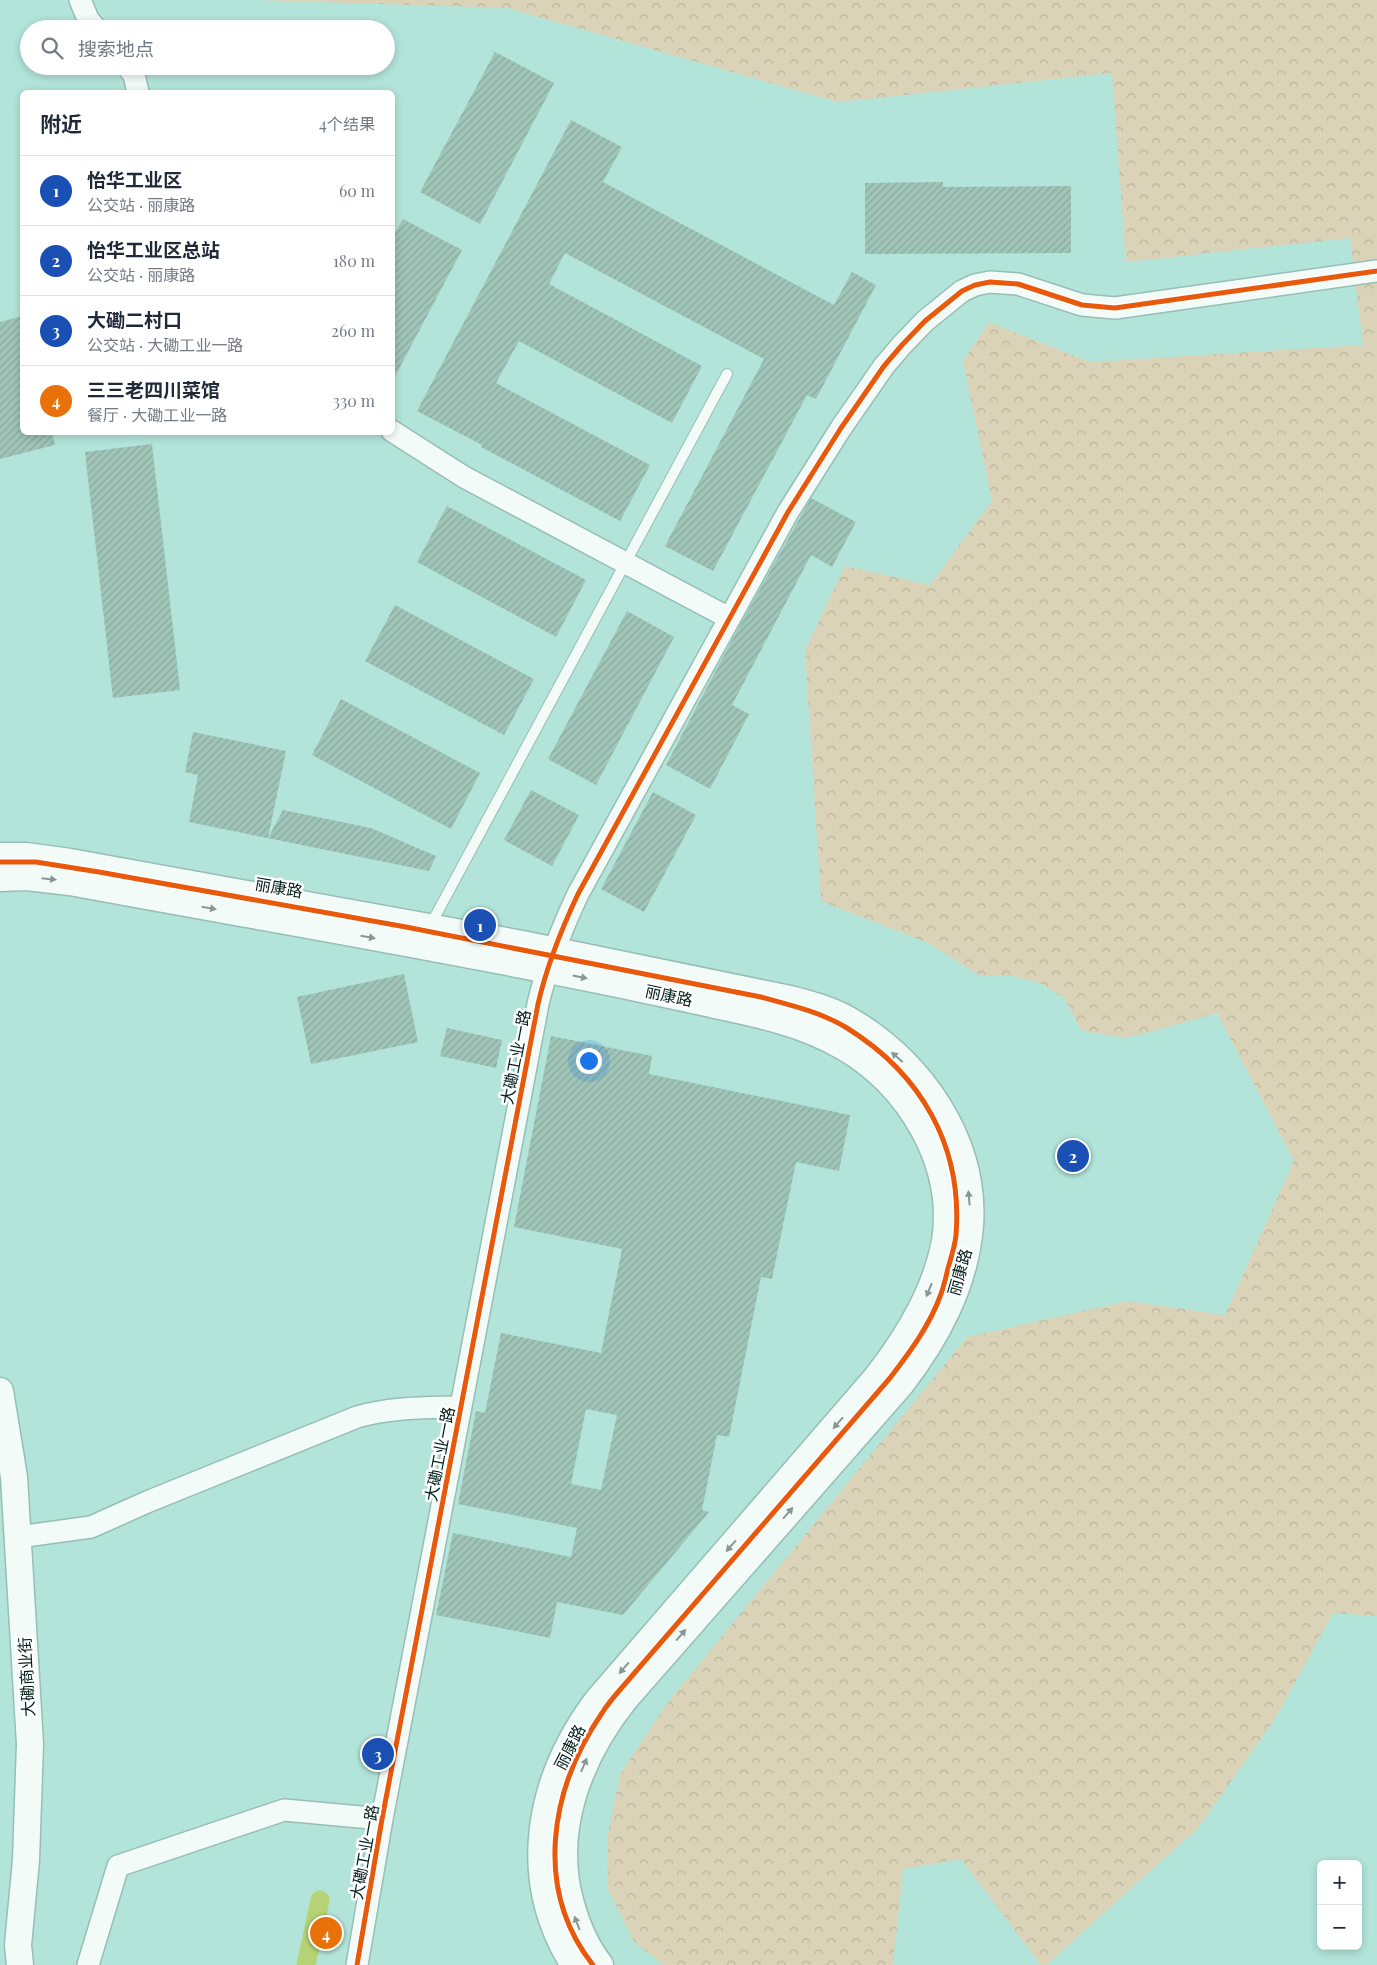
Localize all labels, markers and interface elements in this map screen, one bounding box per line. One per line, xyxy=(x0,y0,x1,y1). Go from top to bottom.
search box xyxy=(20,20,395,75)
icon: search xyxy=(38,34,66,62)
text: 搜索地点 xyxy=(78,35,154,61)
text: 附近 xyxy=(40,109,82,137)
text: 4个结果 xyxy=(319,113,375,134)
text: 怡华工业区 xyxy=(87,166,182,192)
text: 1 xyxy=(53,180,59,201)
text: 60 m xyxy=(339,180,375,201)
text: 公交站 · 丽康路 xyxy=(87,194,195,215)
text: 怡华工业区总站 xyxy=(87,236,220,262)
text: 2 xyxy=(52,250,60,271)
text: 180 m xyxy=(333,250,375,271)
text: 公交站 · 丽康路 xyxy=(87,264,195,285)
text: 大磡二村口 xyxy=(87,306,182,332)
text: 3 xyxy=(52,320,60,341)
text: 260 m xyxy=(331,320,375,341)
text: 公交站 · 大磡工业一路 xyxy=(87,334,243,355)
text: 三三老四川菜馆 xyxy=(87,376,220,402)
text: 4 xyxy=(52,390,60,411)
text: 330 m xyxy=(333,390,375,411)
text: 餐厅 · 大磡工业一路 xyxy=(87,404,227,425)
street label: 丽康路 xyxy=(254,872,304,902)
one-way arrow xyxy=(41,876,57,884)
one-way arrow xyxy=(201,904,217,912)
pin: 1 xyxy=(464,906,496,944)
one-way arrow xyxy=(361,934,377,942)
one-way arrow xyxy=(572,973,588,981)
street label: 丽康路 xyxy=(643,980,695,1010)
street label: 大磡工业一路 xyxy=(496,1008,534,1106)
your location xyxy=(576,1048,602,1074)
one-way arrow xyxy=(891,1052,903,1063)
pin: 2 xyxy=(1057,1137,1089,1175)
one-way arrow xyxy=(965,1190,973,1206)
street label: 丽康路 xyxy=(942,1246,976,1298)
one-way arrow xyxy=(925,1283,933,1297)
street label: 大磡工业一路 xyxy=(420,1405,458,1503)
one-way arrow xyxy=(832,1416,843,1429)
one-way arrow xyxy=(782,1508,794,1520)
one-way arrow xyxy=(725,1539,737,1551)
one-way arrow xyxy=(675,1629,686,1642)
street label: 大磡商业街 xyxy=(13,1636,39,1718)
one-way arrow xyxy=(619,1662,630,1675)
street label: 丽康路 xyxy=(549,1721,589,1773)
pin: 3 xyxy=(362,1735,394,1773)
one-way arrow xyxy=(581,1758,589,1772)
street label: 大磡工业一路 xyxy=(345,1803,383,1901)
map controls xyxy=(1317,1860,1362,1950)
button: + xyxy=(1317,1860,1362,1905)
button: − xyxy=(1317,1905,1362,1950)
pin: 4 xyxy=(310,1914,342,1952)
one-way arrow xyxy=(572,1916,580,1930)

